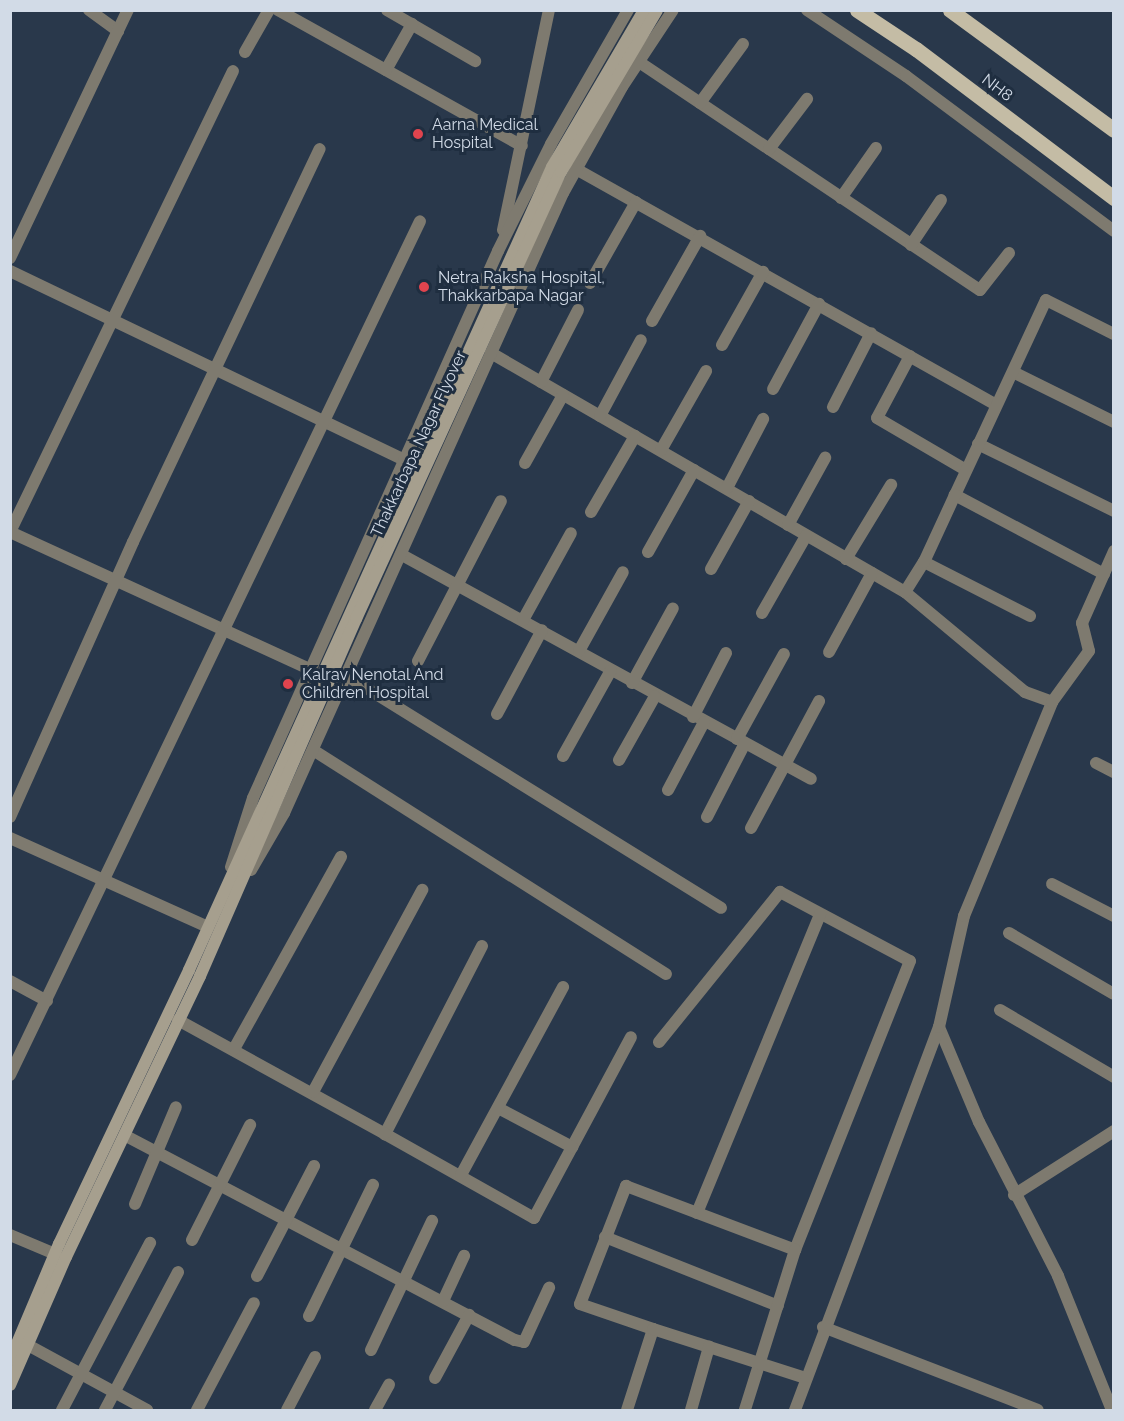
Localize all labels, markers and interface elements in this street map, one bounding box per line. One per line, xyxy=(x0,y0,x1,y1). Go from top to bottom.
street label: NH8 xyxy=(978,70,1016,106)
place label: Aarna Medical Hospital xyxy=(432,115,538,153)
marker: Aarna Medical Hospital xyxy=(409,125,427,143)
place label: Netra Raksha Hospital, Thakkarbapa Nagar xyxy=(438,268,605,306)
marker: Netra Raksha Hospital, Thakkarbapa Nagar xyxy=(415,278,433,296)
street label: Thakkarbapa Nagar Flyover xyxy=(367,348,471,540)
place label: Kalrav Nenotal And Children Hospital xyxy=(302,665,445,703)
marker: Kalrav Nenotal And Children Hospital xyxy=(279,675,297,693)

